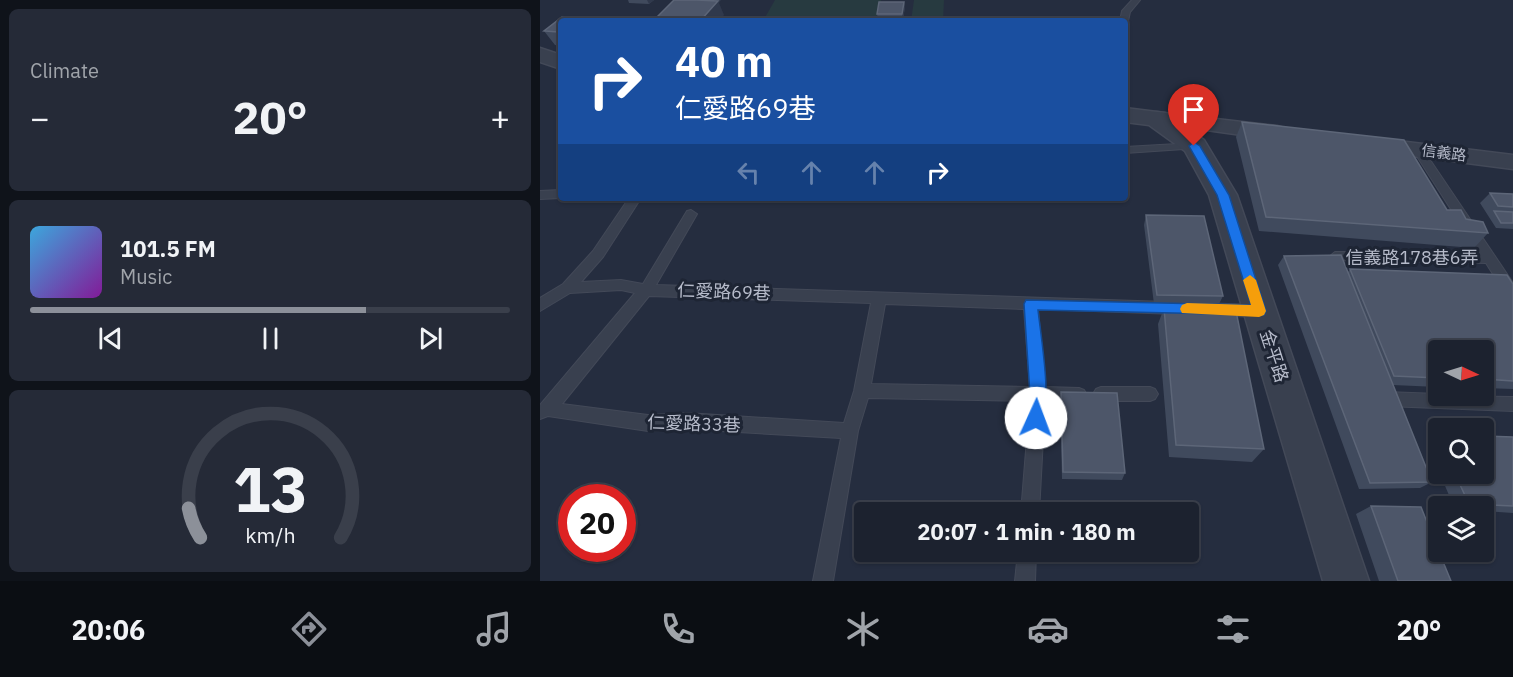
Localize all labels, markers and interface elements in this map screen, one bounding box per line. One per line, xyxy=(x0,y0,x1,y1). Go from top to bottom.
text: 40 m xyxy=(675,34,773,89)
icon: right xyxy=(576,42,654,120)
text: Climate xyxy=(30,57,99,84)
pin xyxy=(1168,84,1219,146)
text: 20° xyxy=(232,88,308,146)
text: 仁愛路69巷 xyxy=(675,90,815,125)
icon: arrive xyxy=(1177,93,1210,126)
text: − xyxy=(30,96,50,139)
text: + xyxy=(490,96,510,139)
street label: 信義路 xyxy=(1421,140,1468,165)
icon: left xyxy=(732,156,765,189)
icon: ahead xyxy=(795,156,828,189)
icon: ahead xyxy=(858,156,891,189)
icon: right xyxy=(921,156,954,189)
text: 101.5 FM xyxy=(120,234,216,263)
street label: 信義路178巷6弄 xyxy=(1345,246,1479,269)
text: Music xyxy=(120,263,172,290)
street label: 仁愛路69巷 xyxy=(677,278,771,305)
icon: previous xyxy=(94,322,127,355)
icon: pause xyxy=(254,322,287,355)
icon: next xyxy=(414,322,447,355)
street label: 金平路 xyxy=(1255,327,1294,385)
north arrow xyxy=(1428,340,1494,406)
map controls xyxy=(1428,340,1494,562)
position arrow xyxy=(1004,386,1068,450)
street label: 仁愛路33巷 xyxy=(647,410,741,437)
button: search xyxy=(1428,418,1494,484)
text: 13 xyxy=(233,448,307,529)
speed limit sign: 20 xyxy=(558,484,636,562)
button: layers xyxy=(1428,496,1494,562)
text: 20:07 · 1 min · 180 m xyxy=(917,517,1136,546)
text: km/h xyxy=(245,522,295,550)
icon: directions xyxy=(288,608,330,650)
icon: music xyxy=(473,608,515,650)
icon: phone xyxy=(657,608,699,650)
icon: climate xyxy=(842,608,884,650)
icon: car xyxy=(1027,608,1069,650)
icon: filters xyxy=(1212,608,1254,650)
text: 20:06 xyxy=(71,612,145,647)
text: 20° xyxy=(1396,612,1442,647)

